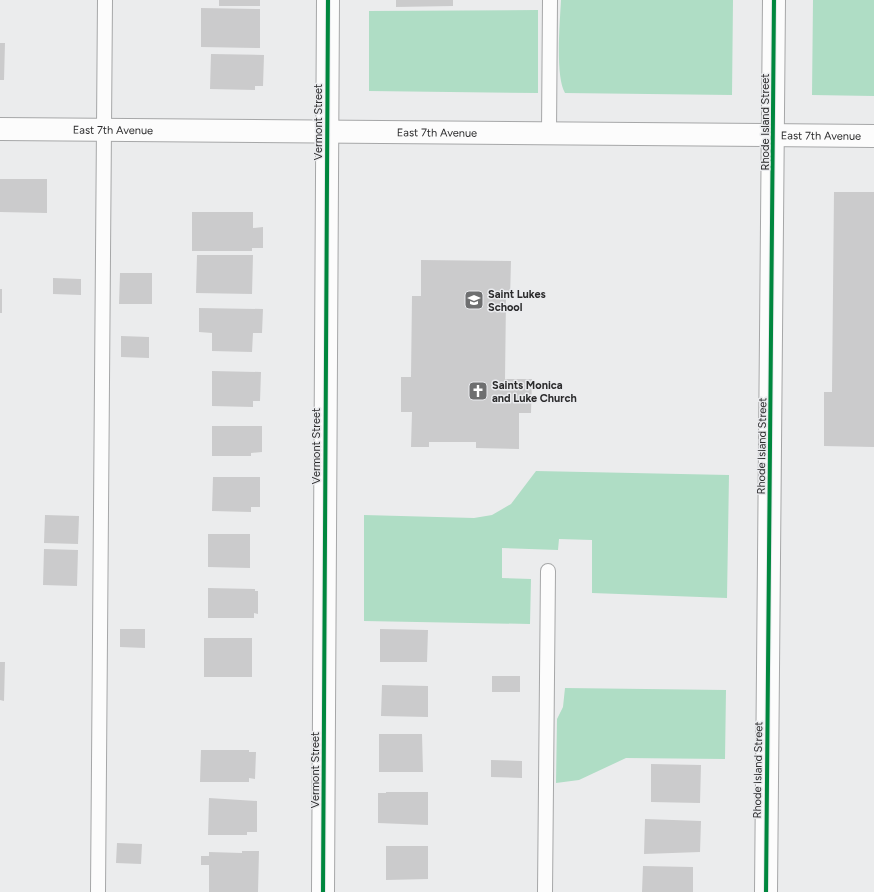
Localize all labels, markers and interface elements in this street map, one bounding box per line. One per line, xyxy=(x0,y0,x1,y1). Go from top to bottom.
street label: Rhode Island Street xyxy=(759,74,772,170)
street label: Vermont Street xyxy=(312,84,325,160)
street label: East 7th Avenue xyxy=(73,123,153,137)
street label: East 7th Avenue xyxy=(397,126,477,139)
street label: East 7th Avenue xyxy=(781,129,861,142)
place label: Saint Lukes School xyxy=(488,288,546,314)
school or university icon: Saint Lukes School xyxy=(463,289,485,311)
place label: Saints Monica and Luke Church xyxy=(492,379,577,405)
church icon: Saints Monica and Luke Church xyxy=(467,380,489,402)
street label: Rhode Island Street xyxy=(755,397,769,495)
street label: Vermont Street xyxy=(310,408,323,484)
street label: Rhode Island Street xyxy=(751,721,765,819)
street label: Vermont Street xyxy=(309,732,322,808)

